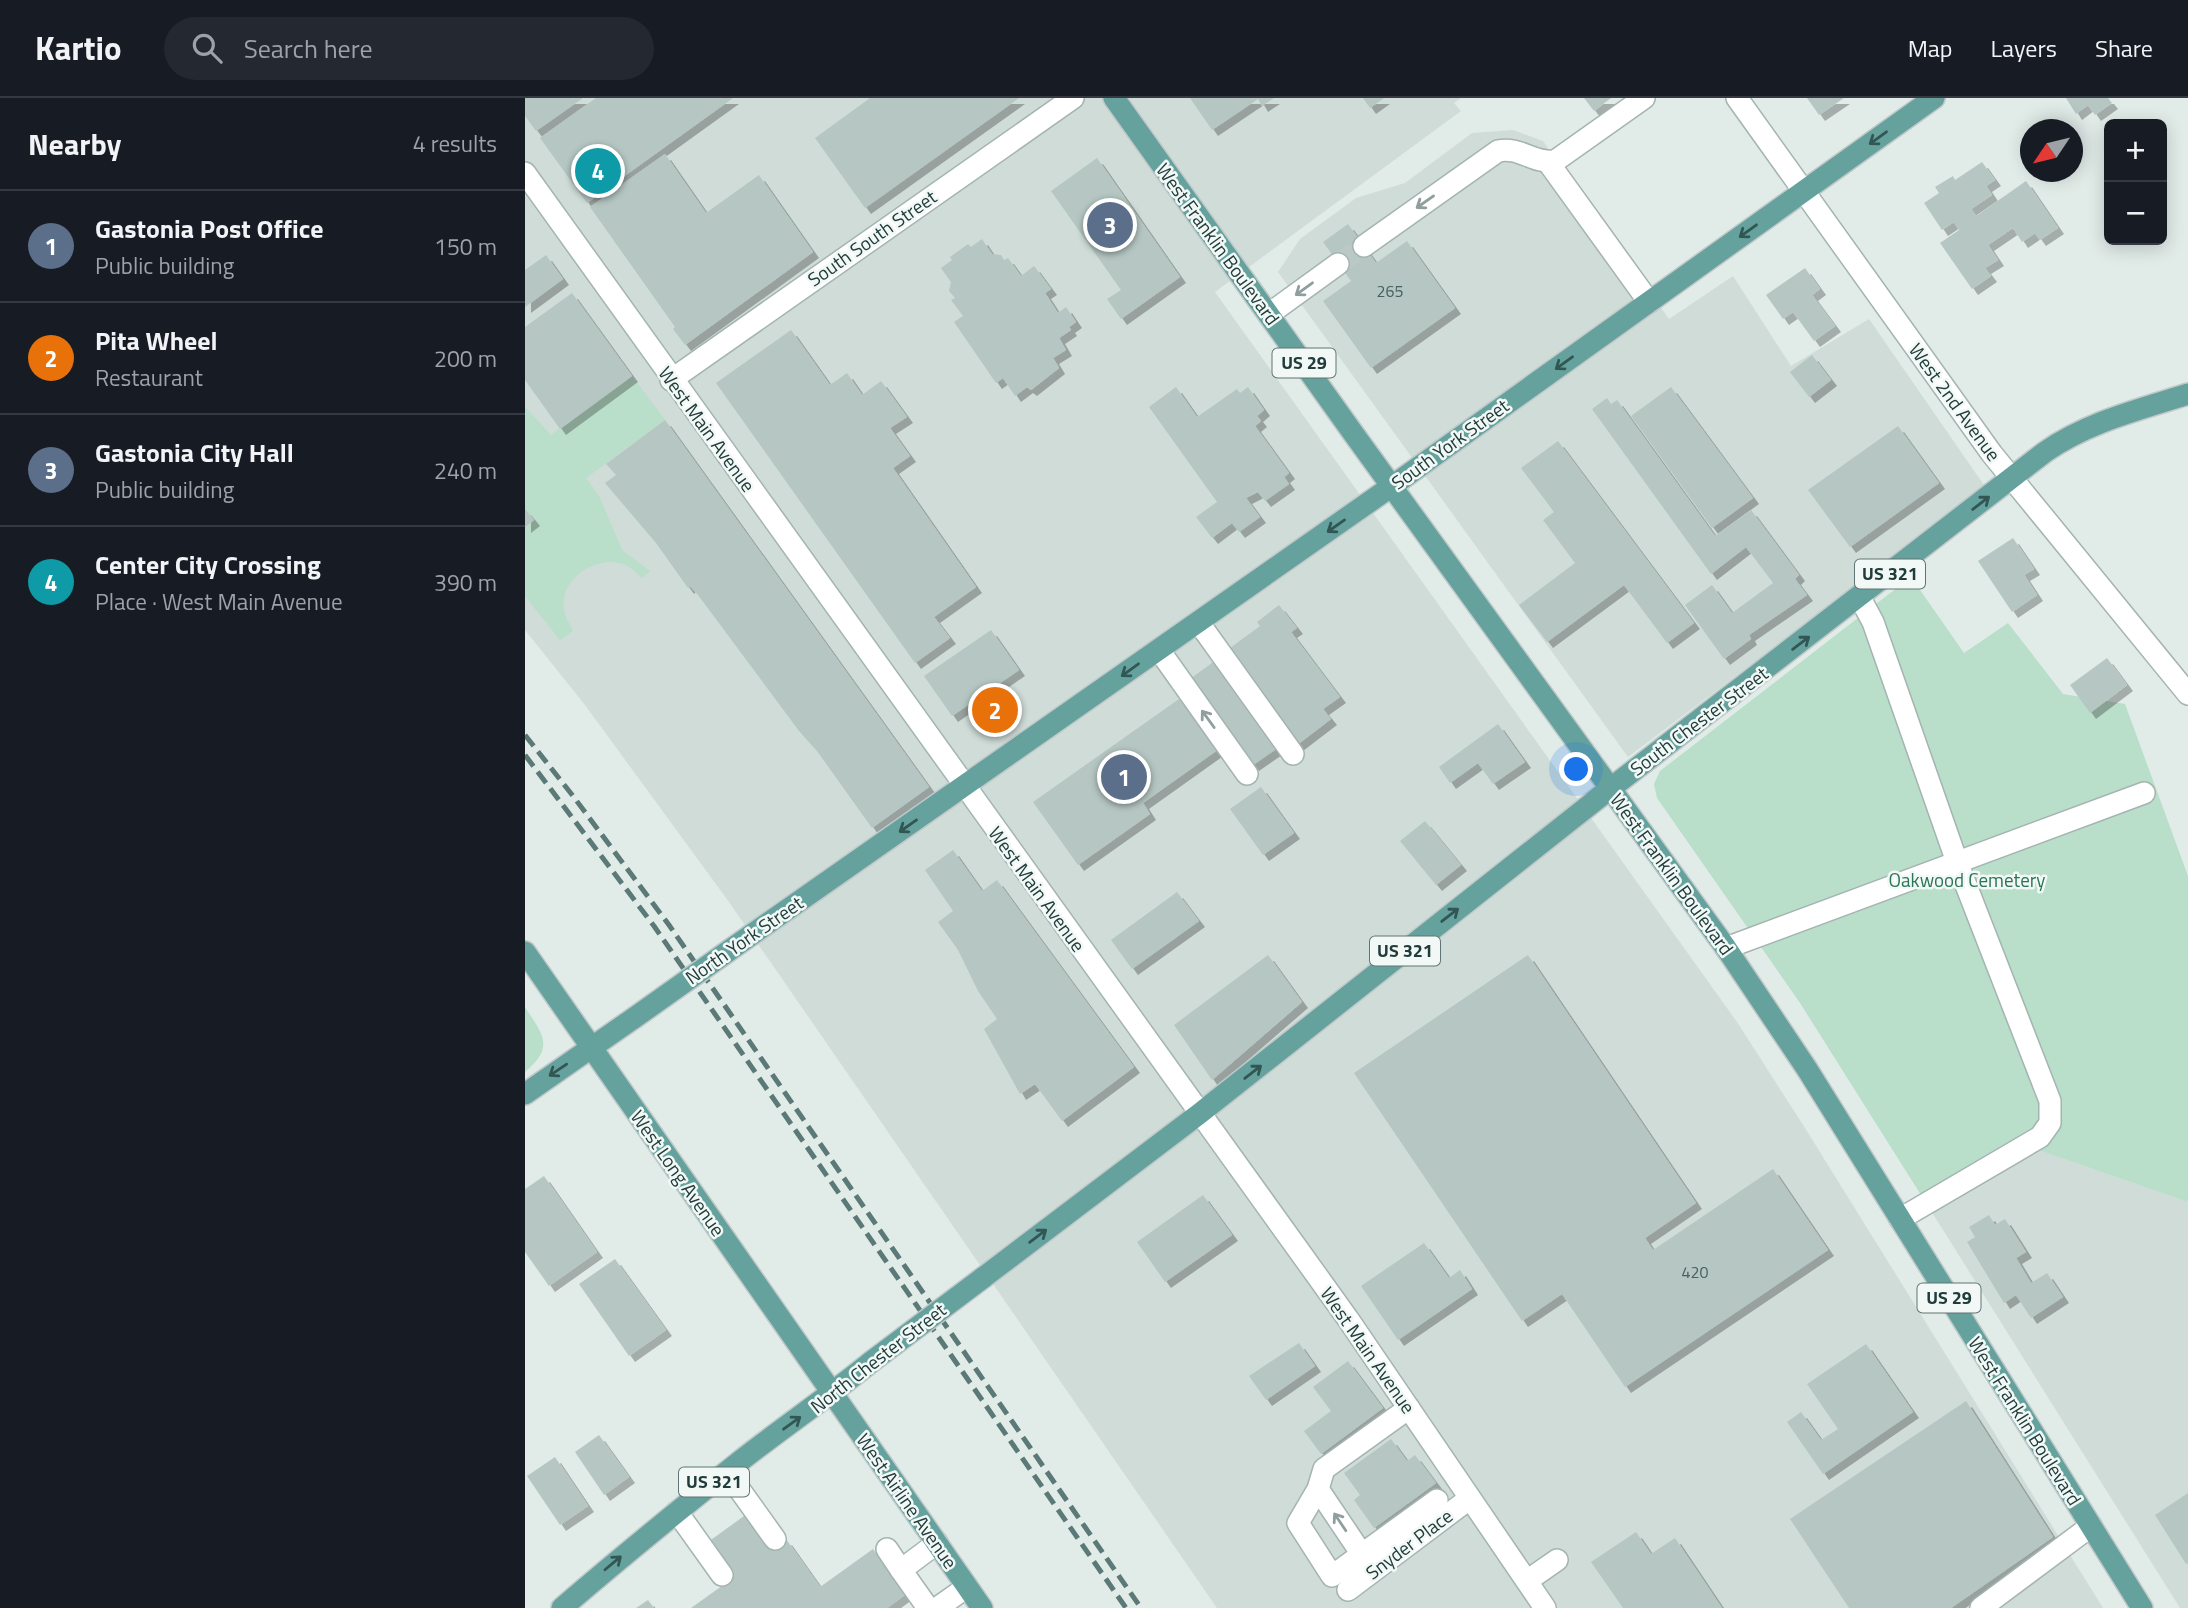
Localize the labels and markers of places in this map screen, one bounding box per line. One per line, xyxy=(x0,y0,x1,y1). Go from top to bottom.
pin: 4 xyxy=(575,145,621,197)
pin: 3 xyxy=(1087,199,1133,251)
pin: 2 xyxy=(972,684,1018,736)
pin: 1 xyxy=(1101,751,1147,803)

